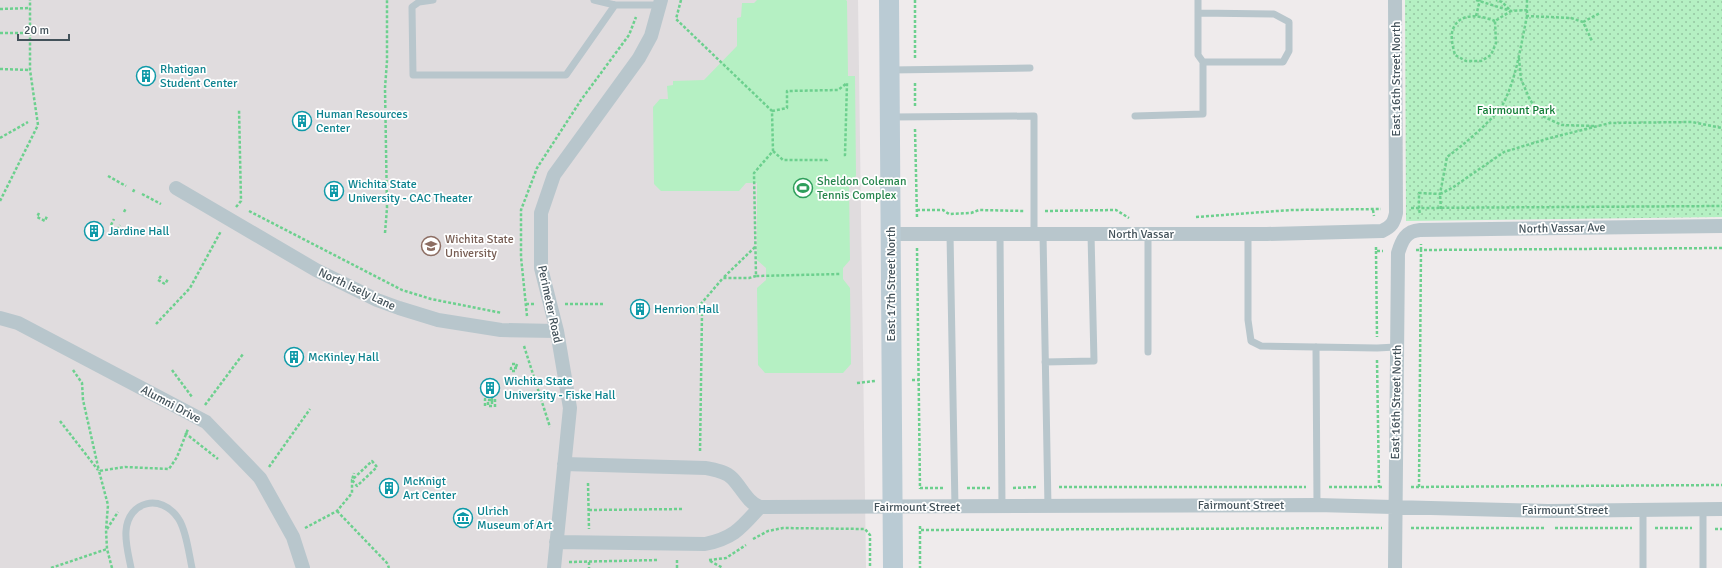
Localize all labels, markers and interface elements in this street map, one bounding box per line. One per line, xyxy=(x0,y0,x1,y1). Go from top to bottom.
scale bar xyxy=(18,16,69,42)
street label: East 16th Street North xyxy=(1389,22,1404,136)
text: 20 m xyxy=(24,23,49,38)
place label: Rhatigan Student Center xyxy=(160,62,238,91)
building icon: Rhatigan Student Center xyxy=(135,65,157,87)
park label: Fairmount Park xyxy=(1477,103,1555,118)
place label: Human Resources Center xyxy=(316,107,408,136)
building icon: Human Resources Center xyxy=(291,110,313,132)
place label: Sheldon Coleman Tennis Complex xyxy=(817,174,906,203)
place label: Wichita State University - CAC Theater xyxy=(348,177,473,206)
sports icon: Sheldon Coleman Tennis Complex xyxy=(792,177,814,199)
building icon: Wichita State University - CAC Theater xyxy=(323,180,345,202)
building icon: Jardine Hall xyxy=(83,220,105,242)
street label: North Vassar Ave xyxy=(1518,220,1606,237)
place label: Jardine Hall xyxy=(108,224,170,239)
street label: East 17th Street North xyxy=(884,227,899,341)
street label: North Vassar xyxy=(1108,227,1175,242)
place label: Wichita State University xyxy=(445,232,514,261)
school or university icon: Wichita State University xyxy=(420,235,442,257)
street label: Perimeter Road xyxy=(534,264,565,344)
street label: North Isely Lane xyxy=(316,265,398,314)
building icon: Henrion Hall xyxy=(629,298,651,320)
place label: Henrion Hall xyxy=(654,302,720,317)
street label: East 16th Street North xyxy=(1388,344,1405,460)
building icon: McKinley Hall xyxy=(283,346,305,368)
place label: McKinley Hall xyxy=(308,350,379,365)
place label: Wichita State University - Fiske Hall xyxy=(504,374,616,403)
building icon: Wichita State University - Fiske Hall xyxy=(479,377,501,399)
street label: Alumni Drive xyxy=(138,382,203,427)
place label: McKnigt Art Center xyxy=(403,474,457,503)
building icon: McKnigt Art Center xyxy=(378,477,400,499)
street label: Fairmount Street xyxy=(1198,498,1284,513)
street label: Fairmount Street xyxy=(874,500,960,515)
street label: Fairmount Street xyxy=(1522,503,1608,518)
place label: Ulrich Museum of Art xyxy=(477,504,552,533)
museum icon: Ulrich Museum of Art xyxy=(452,507,474,529)

